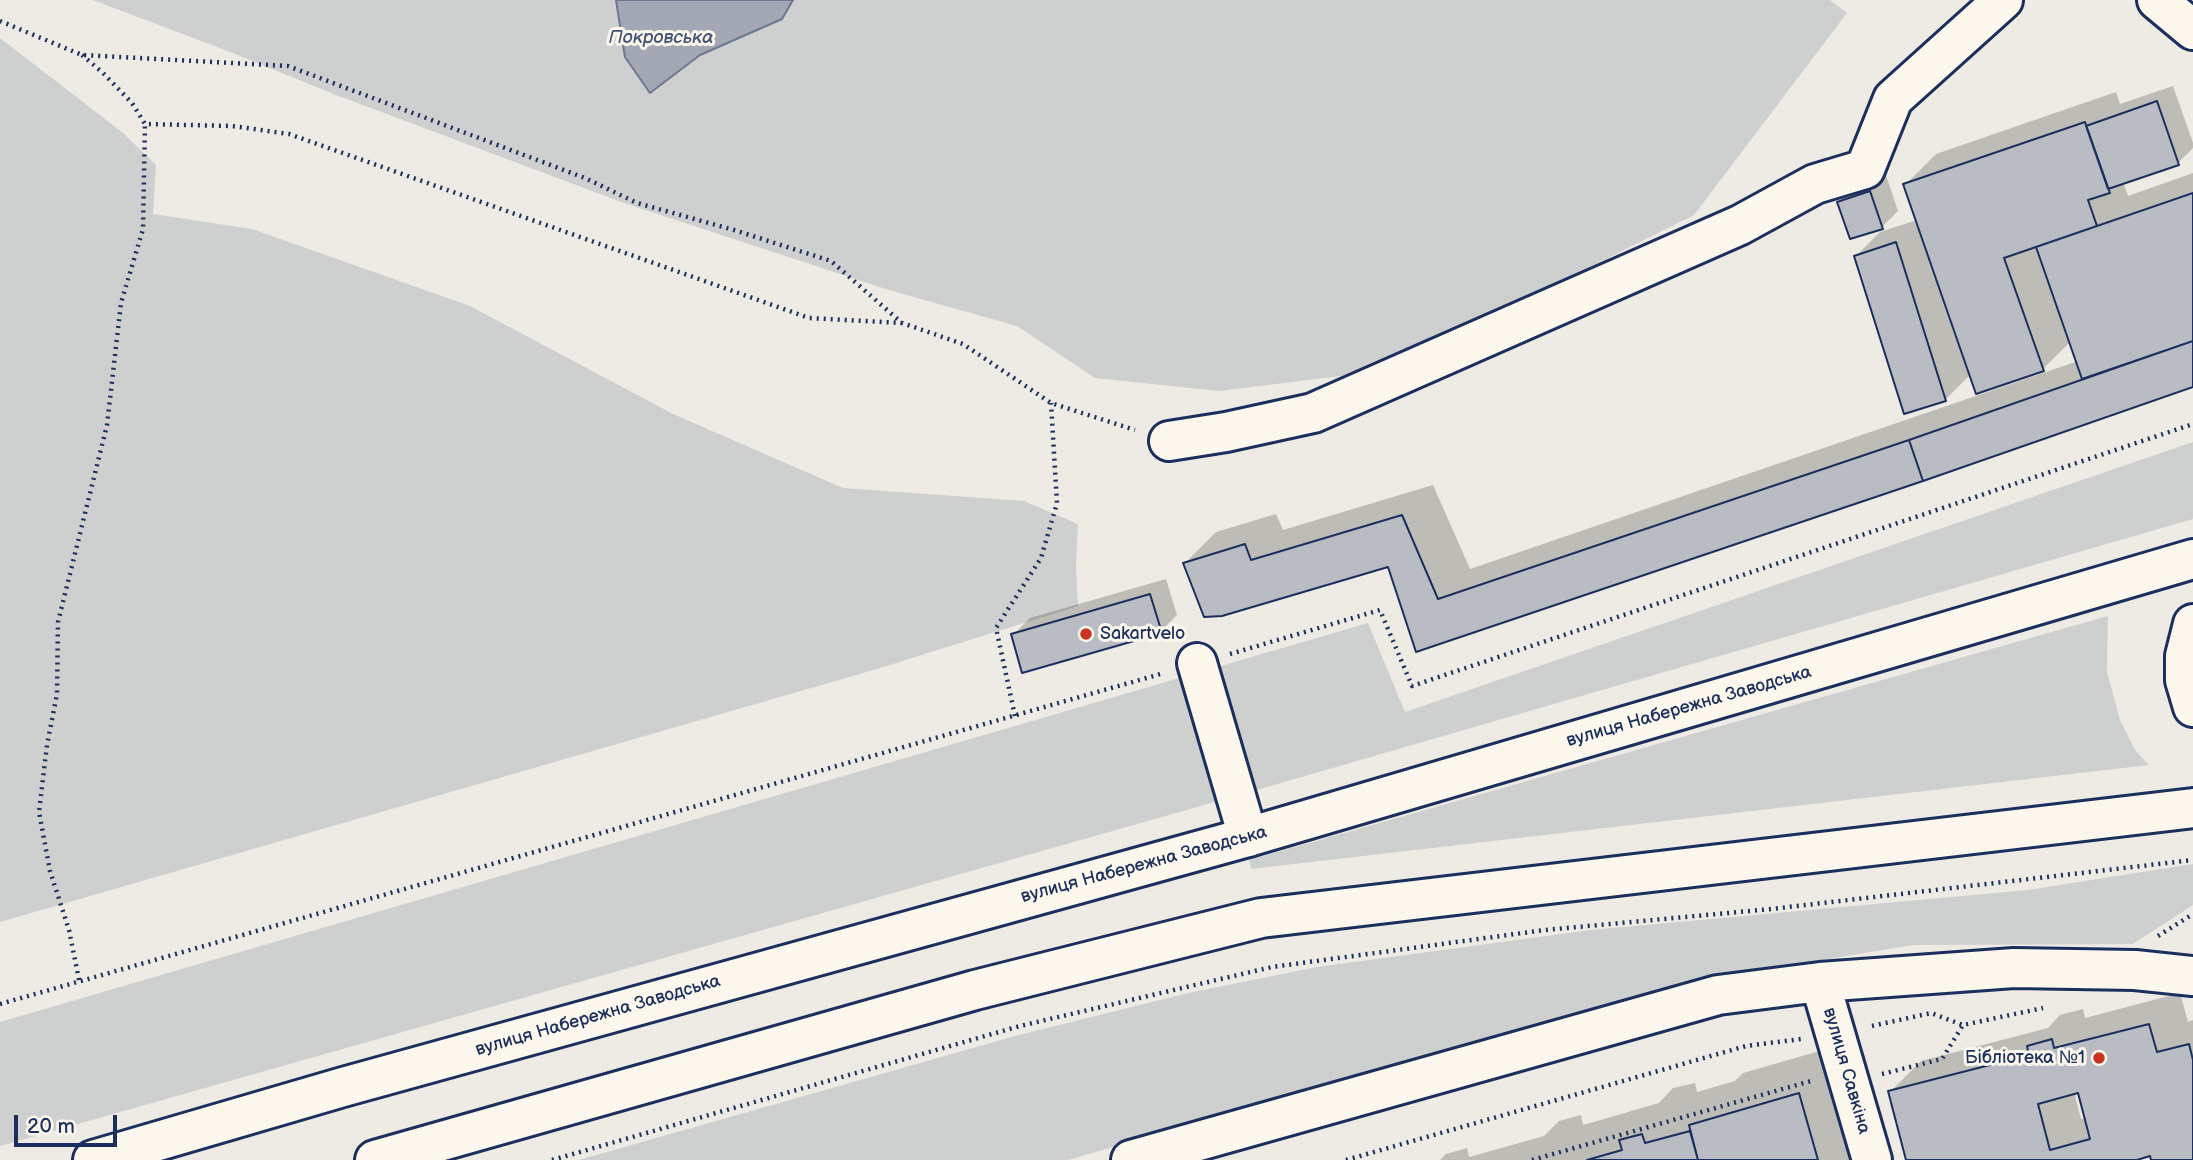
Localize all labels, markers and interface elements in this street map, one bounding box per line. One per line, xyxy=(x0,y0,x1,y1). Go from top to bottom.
water label: Покровська xyxy=(609,27,713,49)
place label: Sakartvelo xyxy=(1100,623,1185,645)
marker: Sakartvelo xyxy=(1078,626,1094,642)
street label: вулиця Набережна Заводська xyxy=(1564,662,1814,752)
street label: вулиця Набережна Заводська xyxy=(1019,822,1269,908)
street label: вулиця Набережна Заводська xyxy=(473,971,723,1061)
street label: вулиця Савкіна xyxy=(1818,1005,1874,1137)
place label: Бібліотека №1 xyxy=(1965,1047,2085,1069)
marker: Бібліотека №1 xyxy=(2091,1050,2107,1066)
scale bar xyxy=(18,1100,121,1144)
text: 20 m xyxy=(27,1114,75,1139)

